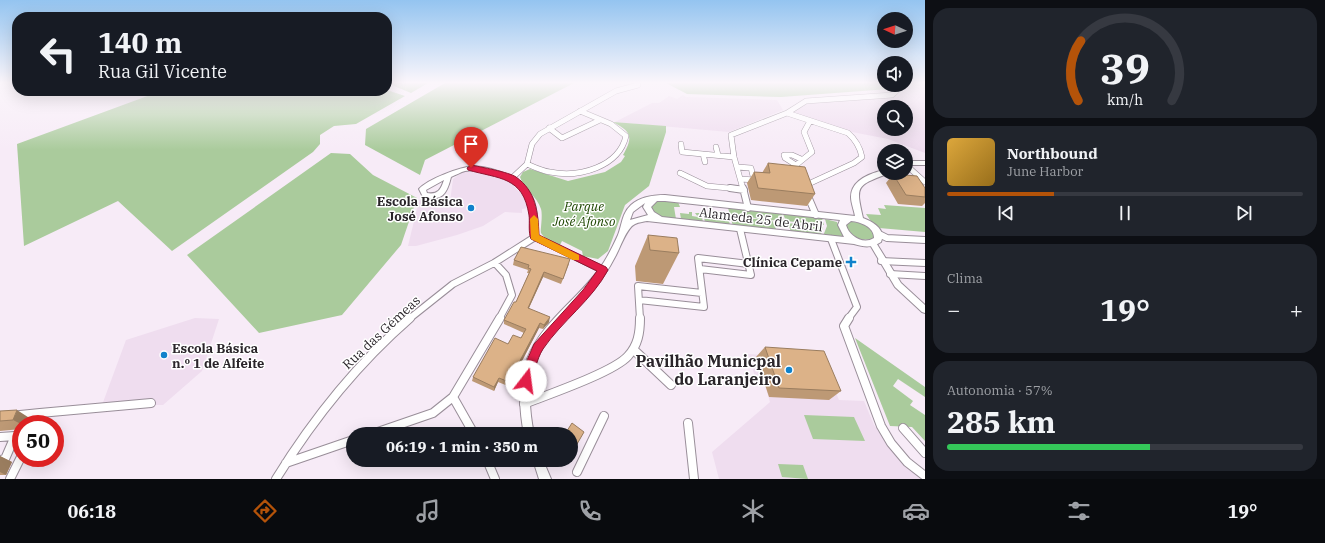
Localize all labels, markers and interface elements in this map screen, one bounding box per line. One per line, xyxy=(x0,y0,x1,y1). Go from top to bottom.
north arrow xyxy=(877,12,913,48)
map controls xyxy=(877,12,913,180)
text: 140 m xyxy=(98,24,182,61)
icon: left xyxy=(32,28,84,80)
text: 39 xyxy=(1100,41,1150,95)
button: sound xyxy=(877,56,913,92)
text: Rua Gil Vicente xyxy=(98,60,227,83)
text: km/h xyxy=(1107,89,1143,108)
button: search xyxy=(877,100,913,136)
pin xyxy=(454,127,488,168)
icon: arrive xyxy=(460,133,482,155)
button: layers xyxy=(877,144,913,180)
text: Northbound xyxy=(1007,144,1098,163)
text: June Harbor xyxy=(1007,163,1083,180)
place label: Escola Básica José Afonso xyxy=(377,193,464,225)
park label: Parque José Afonso xyxy=(552,198,615,230)
icon: previous xyxy=(995,202,1017,224)
icon: pause xyxy=(1114,202,1136,224)
icon: next xyxy=(1233,202,1255,224)
marker: Escola Básica José Afonso xyxy=(466,203,476,213)
street label: Alameda 25 de Abril xyxy=(698,203,824,236)
place label: Clínica Cepame xyxy=(743,254,842,271)
marker: Clínica Cepame xyxy=(845,256,857,268)
text: Clima xyxy=(947,270,983,287)
text: 19° xyxy=(1100,290,1150,329)
street label: Rua das Gémeas xyxy=(339,292,424,373)
text: − xyxy=(947,295,960,324)
text: + xyxy=(1290,295,1303,324)
place label: Escola Básica n.º 1 de Alfeite xyxy=(172,340,264,372)
marker: Escola Básica n.º 1 de Alfeite xyxy=(159,350,169,360)
place label: Pavilhão Municpal do Laranjeiro xyxy=(635,351,781,389)
position arrow xyxy=(505,360,547,402)
marker: Pavilhão Municpal do Laranjeiro xyxy=(784,365,794,375)
text: Autonomia · 57% xyxy=(947,382,1053,399)
text: 285 km xyxy=(947,402,1056,441)
speed limit sign: 50 xyxy=(12,415,64,467)
text: 06:19 · 1 min · 350 m xyxy=(386,437,538,456)
icon: directions xyxy=(251,497,279,525)
icon: music xyxy=(414,497,442,525)
icon: phone xyxy=(576,497,604,525)
icon: climate xyxy=(739,497,767,525)
icon: car xyxy=(902,497,930,525)
icon: filters xyxy=(1065,497,1093,525)
text: 06:18 xyxy=(67,500,116,523)
text: 19° xyxy=(1228,500,1258,523)

